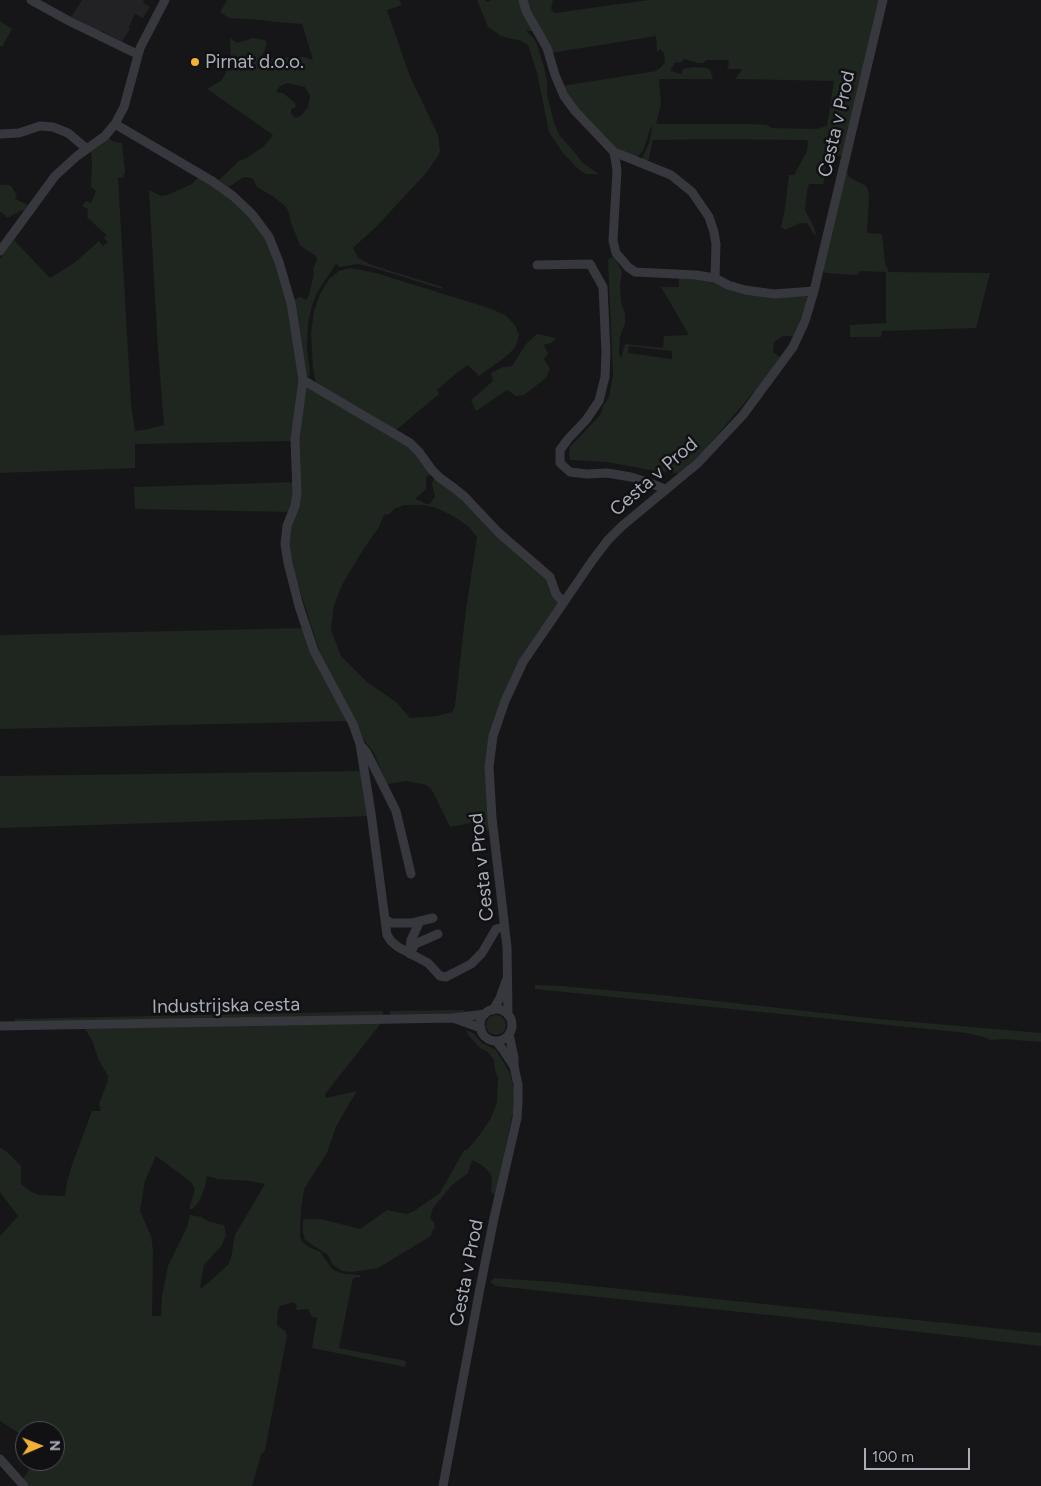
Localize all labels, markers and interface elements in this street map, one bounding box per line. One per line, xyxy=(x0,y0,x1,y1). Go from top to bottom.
place label: Pirnat d.o.o. xyxy=(205,51,304,73)
marker: Pirnat d.o.o. xyxy=(189,56,201,68)
street label: Cesta v Prod xyxy=(814,69,860,179)
street label: Cesta v Prod xyxy=(606,433,702,521)
street label: Cesta v Prod xyxy=(465,812,499,922)
street label: Industrijska cesta xyxy=(152,993,300,1019)
street label: Cesta v Prod xyxy=(445,1218,489,1328)
north arrow xyxy=(15,1421,65,1471)
scale bar xyxy=(866,1438,972,1470)
text: N xyxy=(46,1440,63,1451)
text: 100 m xyxy=(872,1448,914,1466)

